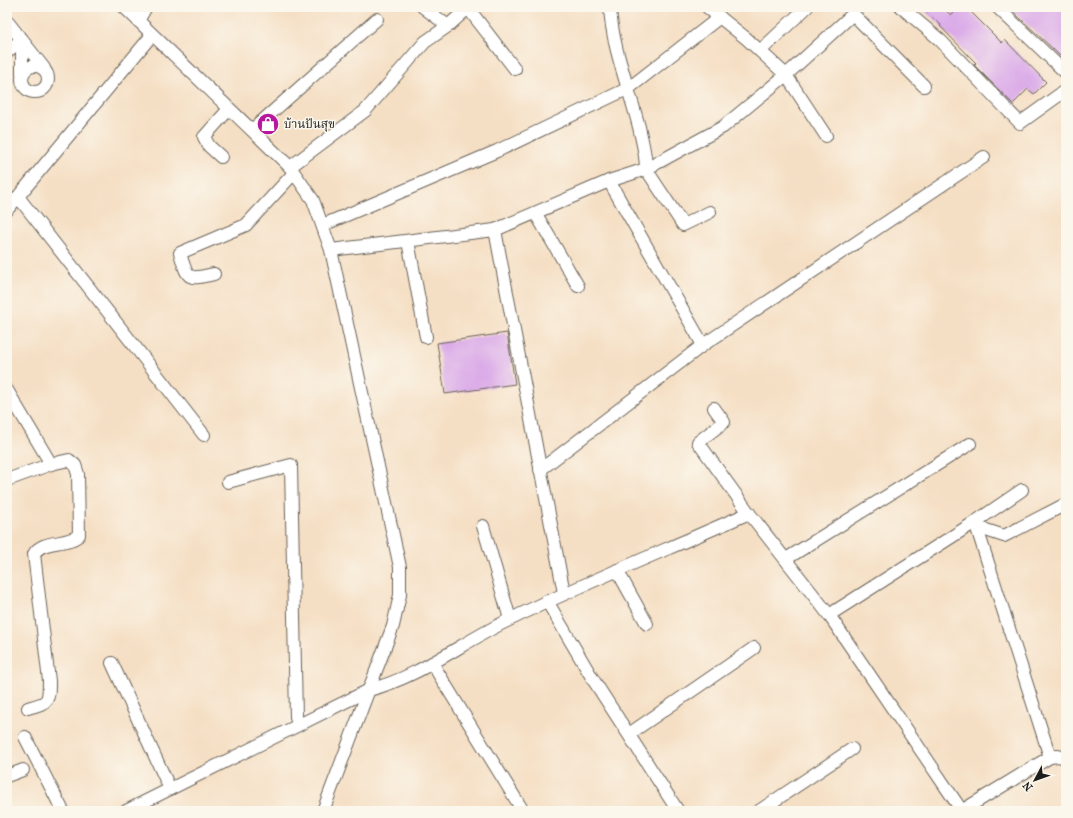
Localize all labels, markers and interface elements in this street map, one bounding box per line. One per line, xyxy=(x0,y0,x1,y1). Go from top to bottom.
shop icon: บ้านปันสุข xyxy=(255,111,281,137)
place label: บ้านปันสุข xyxy=(284,117,335,132)
north arrow xyxy=(1015,760,1055,800)
text: N xyxy=(1020,778,1035,794)

